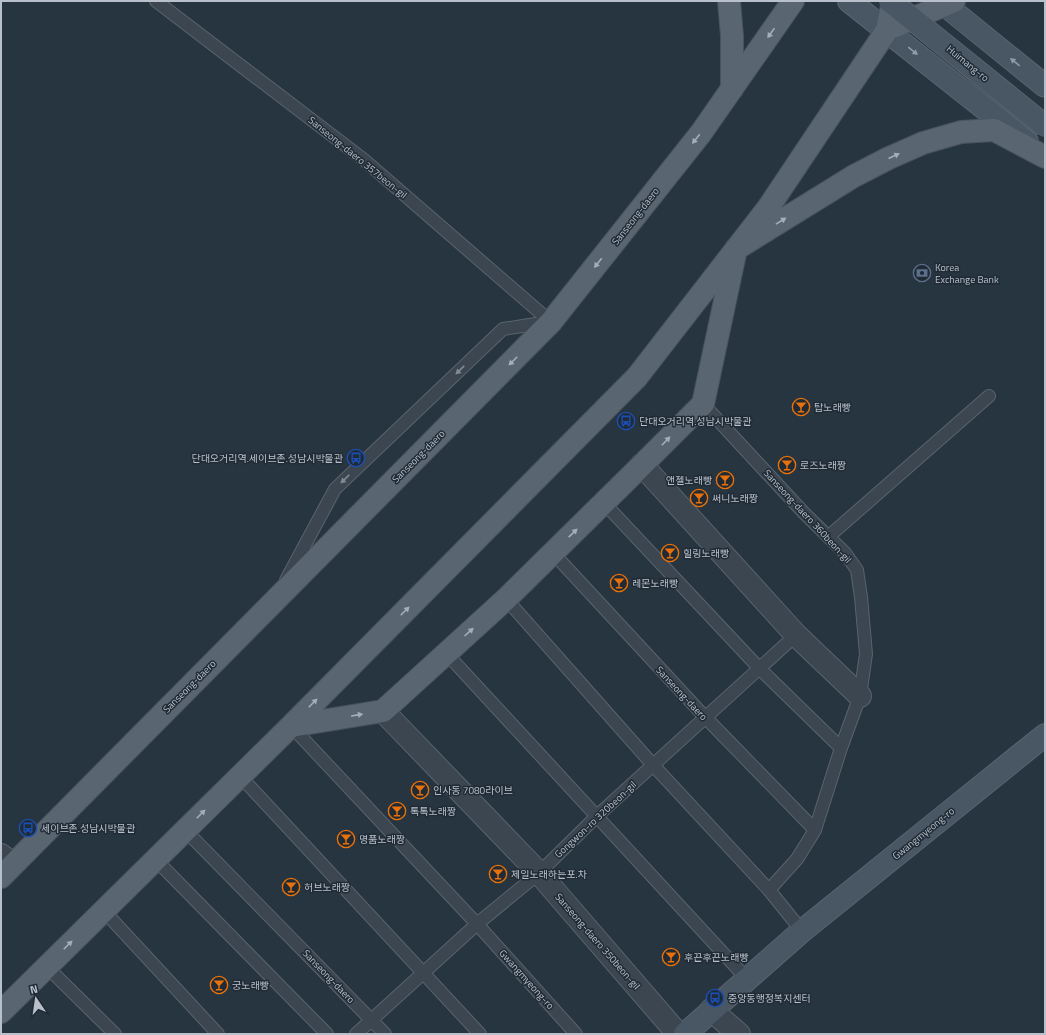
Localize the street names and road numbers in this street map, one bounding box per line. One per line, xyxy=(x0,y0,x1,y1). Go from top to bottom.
street label: Huimang-ro xyxy=(943,42,992,85)
street label: Sanseong-daero 357beon-gil xyxy=(305,113,410,202)
street label: Sanseong-daero xyxy=(608,184,663,248)
street label: Sanseong-daero xyxy=(388,426,448,486)
street label: Sanseong-daero 360beon-gil xyxy=(760,466,855,567)
street label: Sanseong-daero xyxy=(159,656,219,716)
street label: Sanseong-daero xyxy=(652,663,711,724)
street label: Gongwon-ro 320beon-gil xyxy=(551,777,640,861)
street label: Gwangmyeong-ro xyxy=(889,804,958,863)
street label: Sanseong-daero 350beon-gil xyxy=(551,890,644,993)
street label: Sanseong-daero xyxy=(299,946,358,1007)
street label: Gwangmyeong-ro xyxy=(496,946,558,1013)

